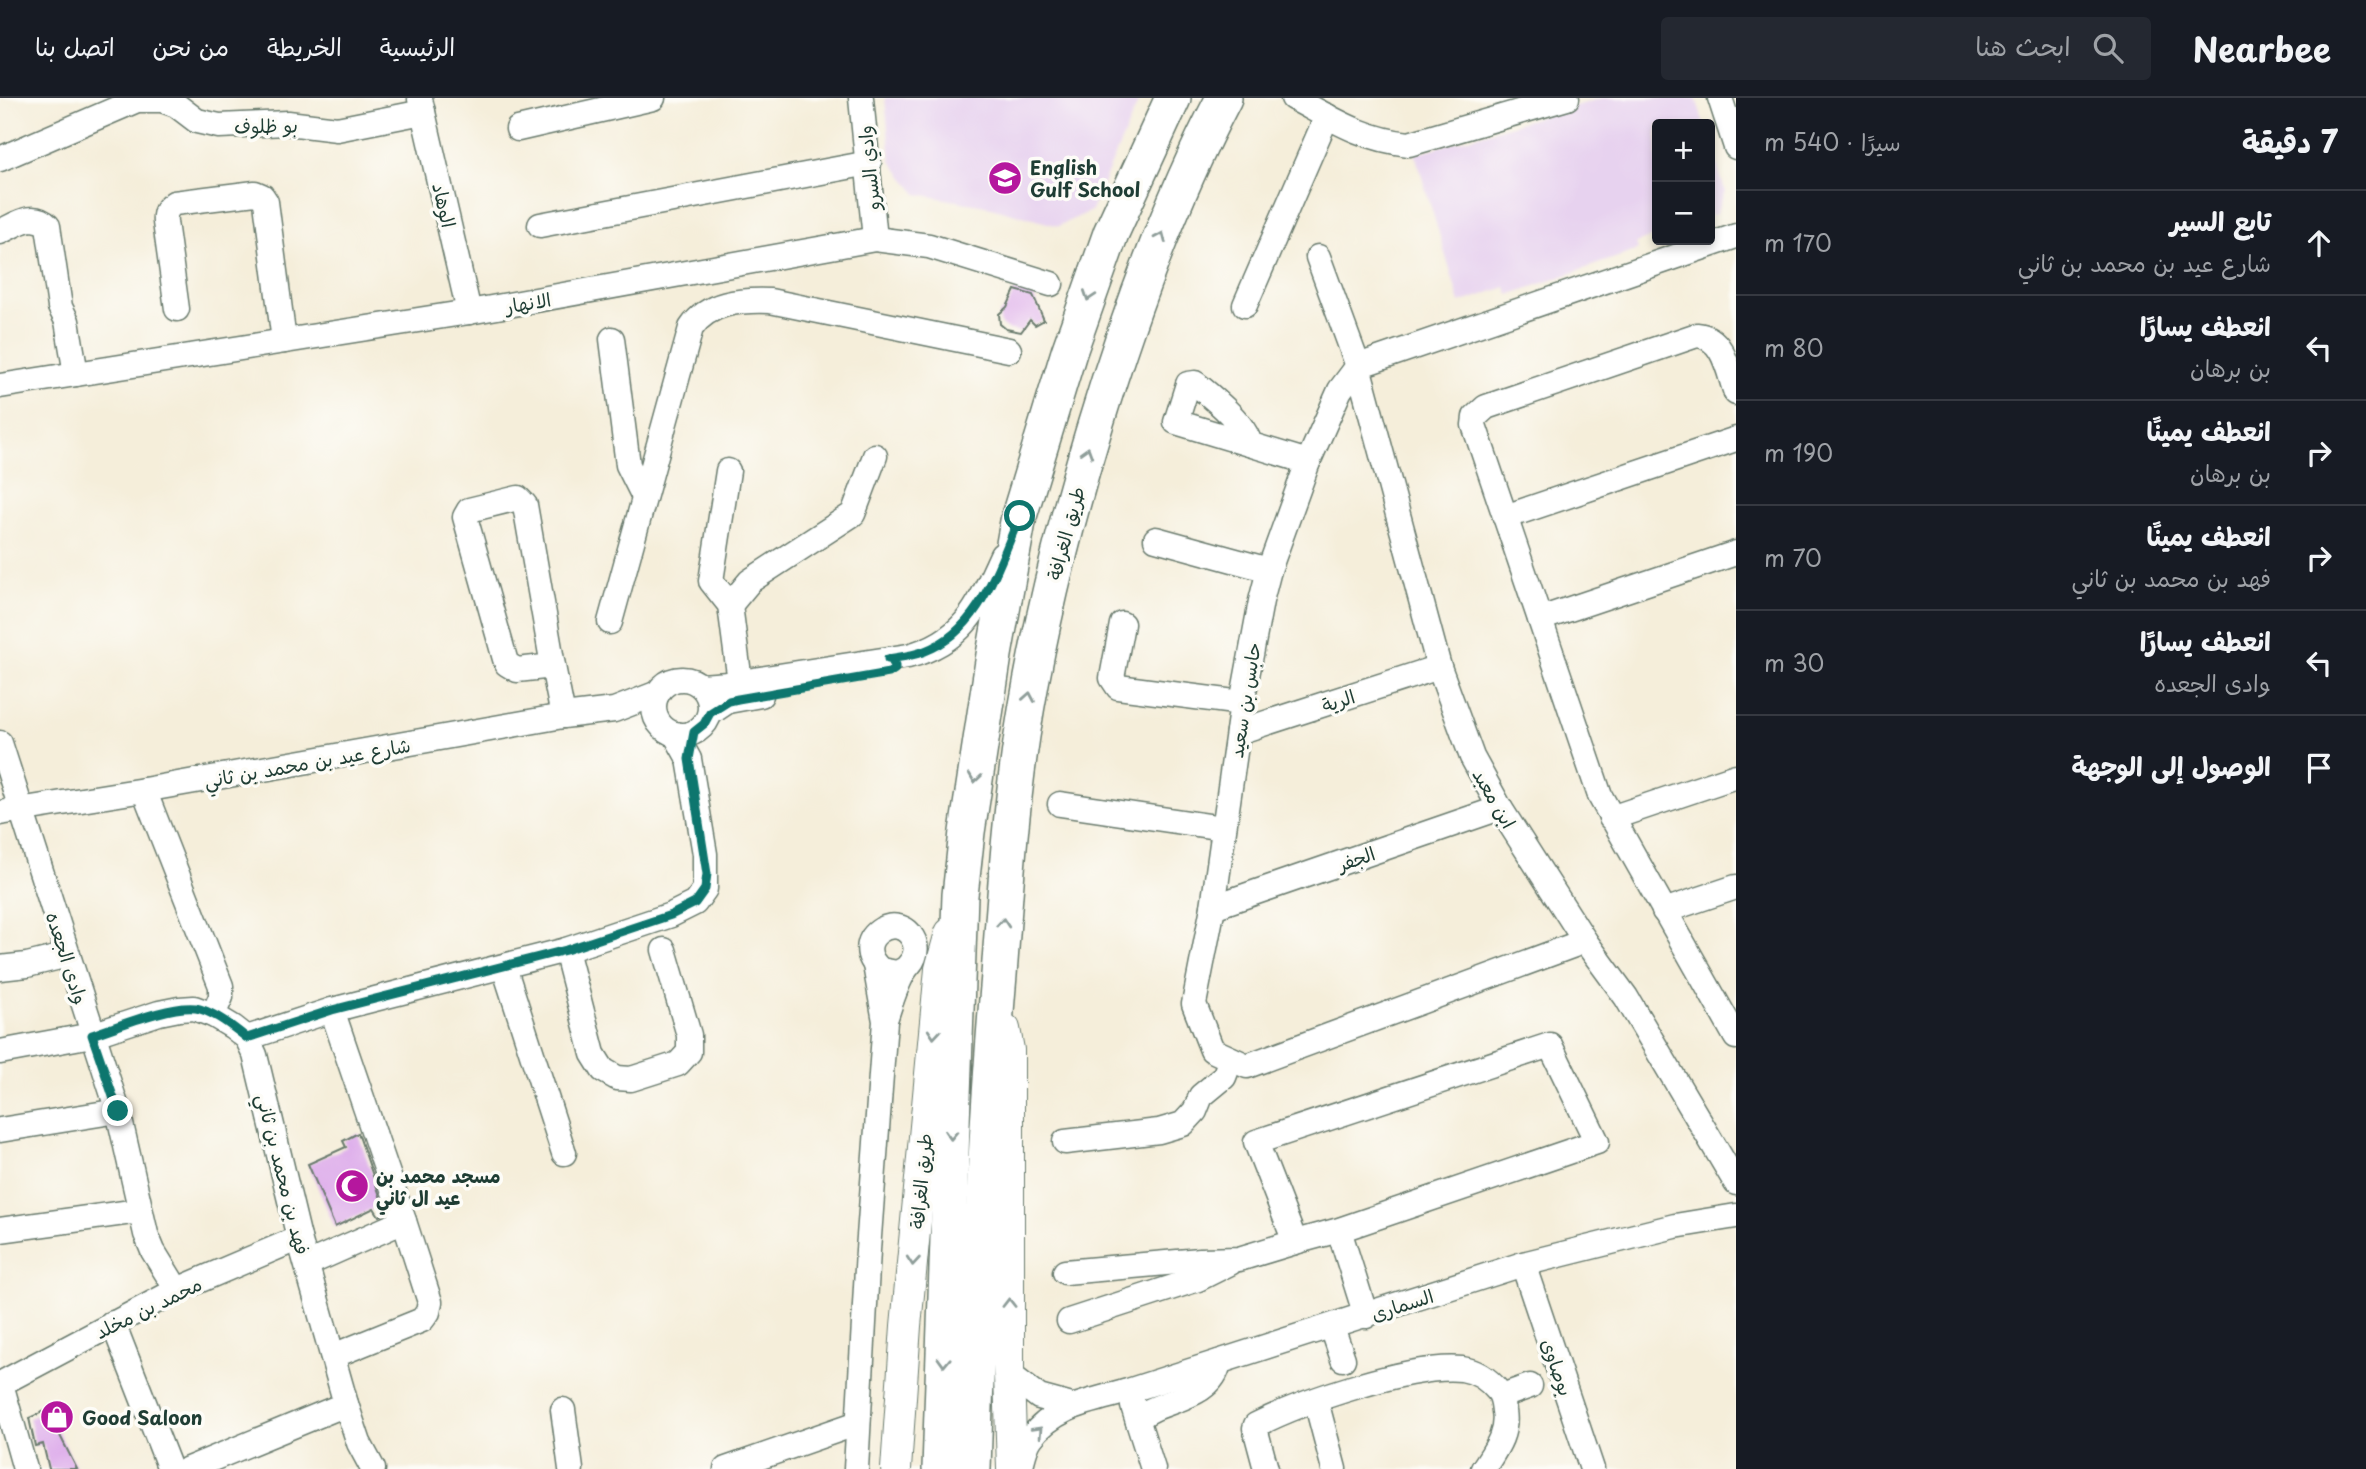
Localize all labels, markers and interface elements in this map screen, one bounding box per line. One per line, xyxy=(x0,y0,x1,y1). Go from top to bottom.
search box xyxy=(1661,17,2151,80)
text: Nearbee xyxy=(2193,23,2331,73)
text: ابحث هنا xyxy=(1975,26,2071,65)
text: اتصل بنا xyxy=(35,28,115,64)
text: من نحن xyxy=(153,28,229,64)
text: الخريطة xyxy=(267,28,342,64)
text: الرئيسية xyxy=(380,28,455,64)
icon: search xyxy=(2089,29,2127,67)
street label: بو ظلوف xyxy=(234,110,298,140)
text: 7 دقيقة xyxy=(2242,118,2338,163)
map controls xyxy=(1652,119,1715,245)
button: + xyxy=(1652,119,1715,182)
street label: وادي السرو xyxy=(850,124,889,214)
text: سيرًا · 540 m xyxy=(1764,124,1901,159)
place label: English Gulf School xyxy=(1030,153,1141,203)
school or university icon: English Gulf School xyxy=(986,159,1024,197)
street label: الوهاد xyxy=(426,180,464,230)
button: − xyxy=(1652,182,1715,245)
text: تابع السير xyxy=(2170,201,2271,240)
icon: ahead xyxy=(2300,224,2338,262)
text: 170 m xyxy=(1764,225,1832,260)
one-way arrow xyxy=(1152,231,1166,243)
text: شارع عيد بن محمد بن ثاني xyxy=(2018,245,2271,280)
street label: الانهار xyxy=(501,284,553,320)
one-way arrow xyxy=(1083,289,1097,301)
text: انعطف يسارًا xyxy=(2140,306,2271,345)
icon: left xyxy=(2300,329,2338,367)
text: 80 m xyxy=(1764,330,1824,365)
text: بن برهان xyxy=(2190,350,2271,385)
text: انعطف يمينًا xyxy=(2147,411,2271,450)
icon: right xyxy=(2300,434,2338,472)
text: 190 m xyxy=(1764,435,1833,470)
one-way arrow xyxy=(1079,446,1093,458)
text: بن برهان xyxy=(2190,455,2271,490)
street label: طريق الغرافة xyxy=(1039,483,1091,583)
route start xyxy=(1004,500,1035,531)
text: انعطف يمينًا xyxy=(2147,516,2271,555)
icon: right xyxy=(2300,539,2338,577)
text: 70 m xyxy=(1764,540,1822,575)
text: فهد بن محمد بن ثاني xyxy=(2072,560,2271,595)
text: انعطف يسارًا xyxy=(2140,621,2271,660)
street label: حابس بن سعيد xyxy=(1221,640,1267,760)
icon: left xyxy=(2300,644,2338,682)
text: 30 m xyxy=(1764,645,1824,680)
text: وادى الجعده xyxy=(2154,665,2271,700)
street label: الرية xyxy=(1318,681,1358,719)
one-way arrow xyxy=(1021,691,1036,703)
street label: شارع عيد بن محمد بن ثاني xyxy=(202,730,413,798)
text: الوصول إلى الوجهة xyxy=(2072,746,2271,785)
icon: arrive xyxy=(2300,749,2338,787)
street label: ابن معبد xyxy=(1467,763,1523,833)
one-way arrow xyxy=(967,772,982,784)
street label: الجفر xyxy=(1331,839,1379,878)
street label: وادى الجعده xyxy=(40,908,96,1008)
one-way arrow xyxy=(995,917,1010,928)
one-way arrow xyxy=(927,1029,942,1040)
street label: فهد بن محمد بن ثاني xyxy=(247,1091,318,1258)
route end xyxy=(102,1095,133,1126)
one-way arrow xyxy=(944,1130,959,1141)
street label: طريق الغرافة xyxy=(902,1132,938,1230)
place label: مسجد محمد بن عيد ال ثاني xyxy=(376,1161,501,1215)
mosque icon: مسجد محمد بن عيد ال ثاني xyxy=(333,1167,371,1205)
one-way arrow xyxy=(905,1255,920,1267)
street label: محمد بن مخلد xyxy=(90,1269,206,1345)
street label: السمارى xyxy=(1367,1281,1437,1327)
one-way arrow xyxy=(1001,1297,1017,1308)
street label: بوصاوى xyxy=(1535,1335,1581,1399)
one-way arrow xyxy=(936,1357,951,1368)
shop icon: Good Saloon xyxy=(38,1398,76,1436)
place label: Good Saloon xyxy=(82,1403,203,1431)
one-way arrow xyxy=(1029,1426,1042,1439)

